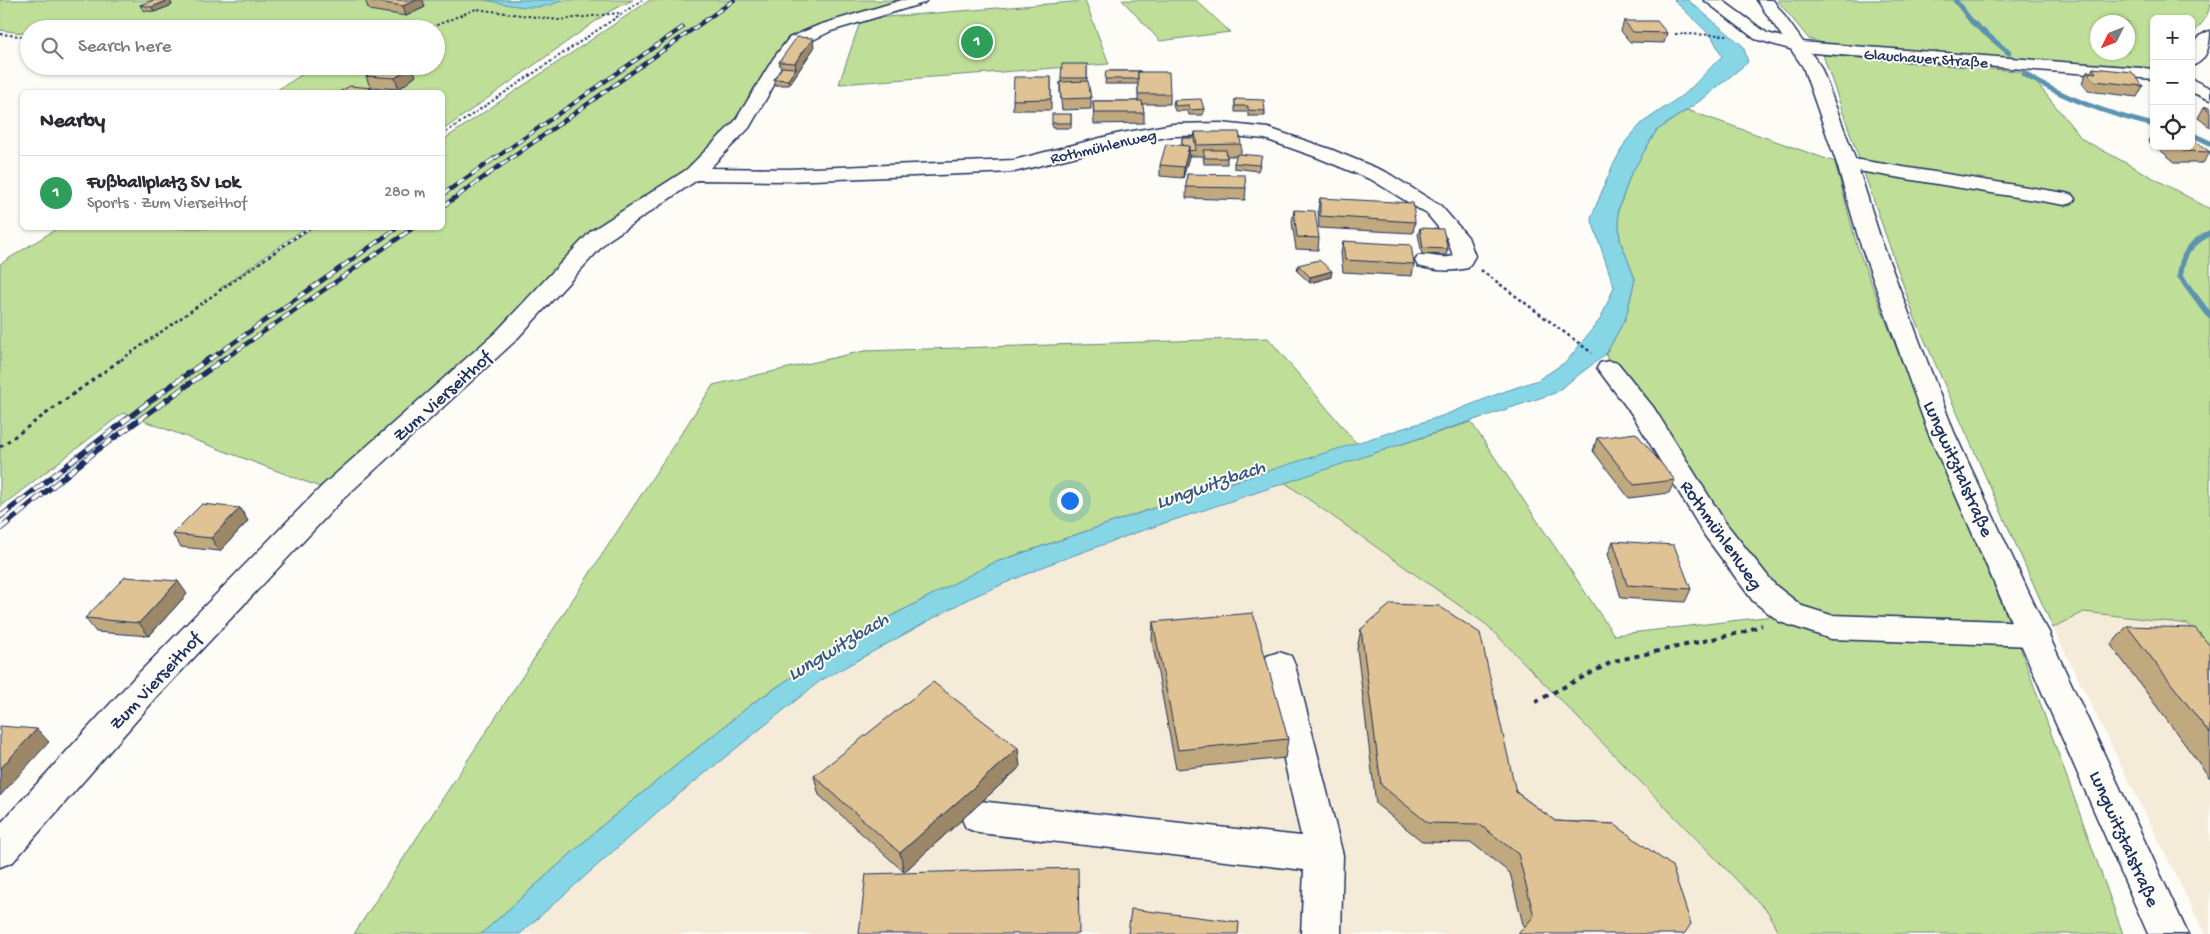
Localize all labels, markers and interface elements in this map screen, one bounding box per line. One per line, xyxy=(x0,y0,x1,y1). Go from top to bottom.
north arrow xyxy=(2090,15,2135,60)
map controls xyxy=(2150,15,2195,150)
button: + xyxy=(2150,15,2195,60)
search box xyxy=(20,20,445,75)
pin: 1 xyxy=(961,23,993,61)
icon: search xyxy=(38,34,66,62)
text: Search here xyxy=(78,36,172,59)
street label: Glauchauer Straße xyxy=(1863,47,1989,74)
button: − xyxy=(2150,60,2195,105)
button: locate xyxy=(2150,105,2195,150)
text: Nearby xyxy=(40,110,105,135)
street label: Rothmühlenweg xyxy=(1049,127,1159,170)
text: Fußballplatz SV Lok xyxy=(87,172,240,195)
text: 1 xyxy=(53,184,59,203)
text: 280 m xyxy=(384,184,425,203)
text: Sports · Zum Vierseithof xyxy=(87,195,247,214)
street label: Zum Vierseithof xyxy=(389,346,499,448)
street label: Lungwitztalstraße xyxy=(1916,398,1997,541)
water label: Lungwitzbach xyxy=(1154,457,1269,516)
street label: Rothmühlenweg xyxy=(1674,477,1767,595)
your location xyxy=(1057,488,1083,514)
water label: Lungwitzbach xyxy=(784,609,894,687)
street label: Zum Vierseithof xyxy=(106,627,209,736)
street label: Lungwitztalstraße xyxy=(2082,768,2163,911)

